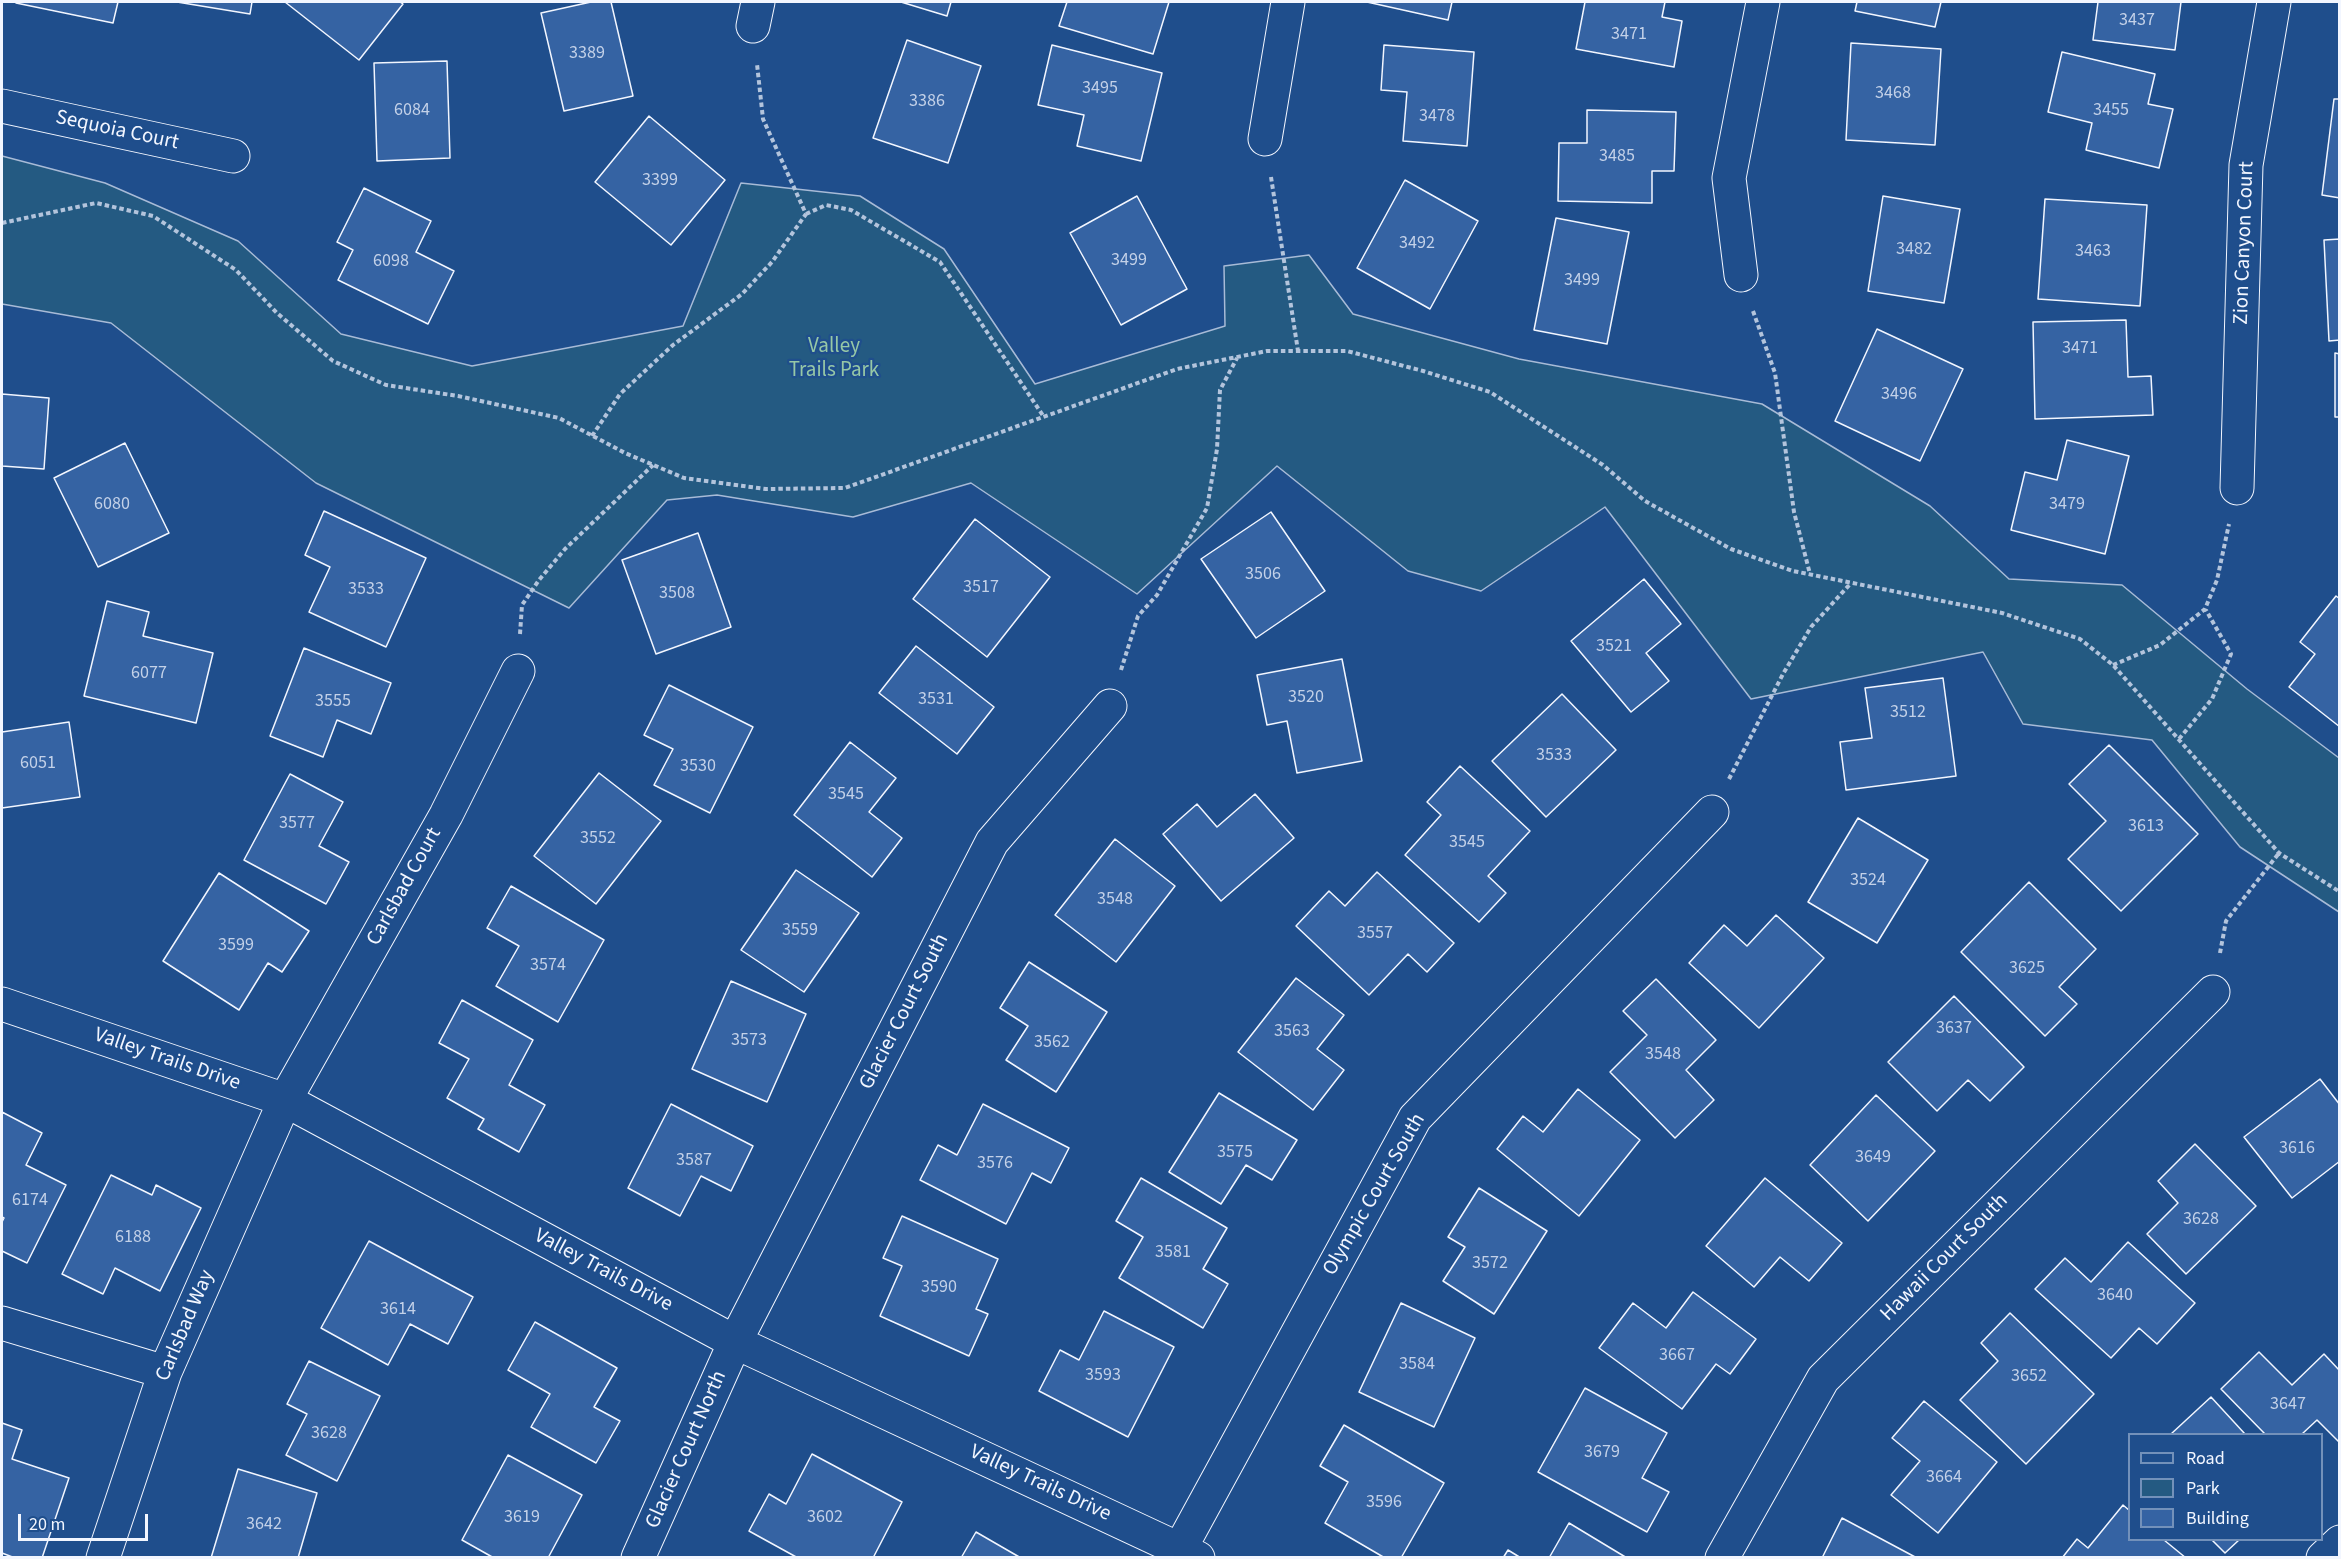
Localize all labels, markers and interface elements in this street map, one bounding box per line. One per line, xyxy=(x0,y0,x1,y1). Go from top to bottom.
house number: 3437 xyxy=(2119,10,2155,32)
house number: 3471 xyxy=(1611,24,1647,46)
house number: 3389 xyxy=(569,43,605,65)
house number: 3495 xyxy=(1082,78,1118,100)
house number: 3468 xyxy=(1875,83,1911,105)
house number: 3386 xyxy=(909,91,945,113)
house number: 6084 xyxy=(394,100,430,122)
house number: 3455 xyxy=(2093,100,2129,122)
street label: Sequoia Court xyxy=(53,106,181,156)
house number: 3478 xyxy=(1419,106,1455,128)
house number: 3485 xyxy=(1599,146,1635,168)
street label: Zion Canyon Court xyxy=(2230,161,2260,325)
house number: 3399 xyxy=(642,170,678,192)
house number: 3492 xyxy=(1399,233,1435,255)
house number: 3482 xyxy=(1896,239,1932,261)
house number: 3463 xyxy=(2075,241,2111,263)
house number: 3499 xyxy=(1111,250,1147,272)
house number: 6098 xyxy=(373,251,409,273)
house number: 3499 xyxy=(1564,270,1600,292)
park label: Valley Trails Park xyxy=(789,334,879,384)
house number: 3471 xyxy=(2062,338,2098,360)
house number: 3496 xyxy=(1881,384,1917,406)
house number: 6080 xyxy=(94,494,130,516)
house number: 3479 xyxy=(2049,494,2085,516)
house number: 3506 xyxy=(1245,564,1281,586)
house number: 3517 xyxy=(963,577,999,599)
house number: 3533 xyxy=(348,579,384,601)
house number: 3508 xyxy=(659,583,695,605)
house number: 3521 xyxy=(1596,636,1632,658)
house number: 6077 xyxy=(131,663,167,685)
house number: 3520 xyxy=(1288,687,1324,709)
house number: 3531 xyxy=(918,689,954,711)
house number: 3555 xyxy=(315,691,351,713)
house number: 3512 xyxy=(1890,702,1926,724)
house number: 3533 xyxy=(1536,745,1572,767)
house number: 6051 xyxy=(20,753,56,775)
house number: 3530 xyxy=(680,756,716,778)
house number: 3545 xyxy=(828,784,864,806)
house number: 3577 xyxy=(279,813,315,835)
house number: 3613 xyxy=(2128,816,2164,838)
street label: Carlsbad Court xyxy=(362,824,448,950)
house number: 3552 xyxy=(580,828,616,850)
house number: 3545 xyxy=(1449,832,1485,854)
house number: 3524 xyxy=(1850,870,1886,892)
house number: 3548 xyxy=(1097,889,1133,911)
house number: 3559 xyxy=(782,920,818,942)
house number: 3557 xyxy=(1357,923,1393,945)
street label: Glacier Court South xyxy=(855,930,955,1094)
house number: 3599 xyxy=(218,935,254,957)
house number: 3574 xyxy=(530,955,566,977)
house number: 3625 xyxy=(2009,958,2045,980)
house number: 3637 xyxy=(1936,1018,1972,1040)
house number: 3563 xyxy=(1274,1021,1310,1043)
street label: Valley Trails Drive xyxy=(91,1023,243,1097)
house number: 3573 xyxy=(731,1030,767,1052)
house number: 3562 xyxy=(1034,1032,1070,1054)
house number: 3548 xyxy=(1645,1044,1681,1066)
street label: Olympic Court South xyxy=(1318,1109,1432,1281)
house number: 3616 xyxy=(2279,1138,2315,1160)
house number: 3575 xyxy=(1217,1142,1253,1164)
house number: 3649 xyxy=(1855,1147,1891,1169)
house number: 3587 xyxy=(676,1150,712,1172)
house number: 3576 xyxy=(977,1153,1013,1175)
street label: Hawaii Court South xyxy=(1876,1189,2014,1327)
house number: 6174 xyxy=(12,1190,48,1212)
house number: 3628 xyxy=(2183,1209,2219,1231)
street label: Valley Trails Drive xyxy=(530,1224,676,1318)
house number: 6188 xyxy=(115,1227,151,1249)
house number: 3581 xyxy=(1155,1242,1191,1264)
house number: 3572 xyxy=(1472,1253,1508,1275)
street label: Carlsbad Way xyxy=(151,1267,221,1385)
house number: 3590 xyxy=(921,1277,957,1299)
house number: 3640 xyxy=(2097,1285,2133,1307)
house number: 3614 xyxy=(380,1299,416,1321)
house number: 3667 xyxy=(1659,1345,1695,1367)
house number: 3584 xyxy=(1399,1354,1435,1376)
house number: 3593 xyxy=(1085,1365,1121,1387)
house number: 3652 xyxy=(2011,1366,2047,1388)
street label: Glacier Court North xyxy=(641,1367,733,1533)
house number: 3647 xyxy=(2270,1394,2306,1416)
house number: 3628 xyxy=(311,1423,347,1445)
legend xyxy=(2128,1433,2323,1541)
street label: Valley Trails Drive xyxy=(965,1440,1115,1528)
house number: 3679 xyxy=(1584,1442,1620,1464)
text: Road xyxy=(2186,1446,2225,1471)
house number: 3664 xyxy=(1926,1467,1962,1489)
text: Park xyxy=(2186,1476,2220,1501)
house number: 3596 xyxy=(1366,1492,1402,1514)
scale bar xyxy=(21,1502,152,1540)
text: Building xyxy=(2186,1506,2249,1531)
house number: 3619 xyxy=(504,1507,540,1529)
house number: 3602 xyxy=(807,1507,843,1529)
text: 20 m xyxy=(29,1512,65,1537)
house number: 3642 xyxy=(246,1514,282,1536)

